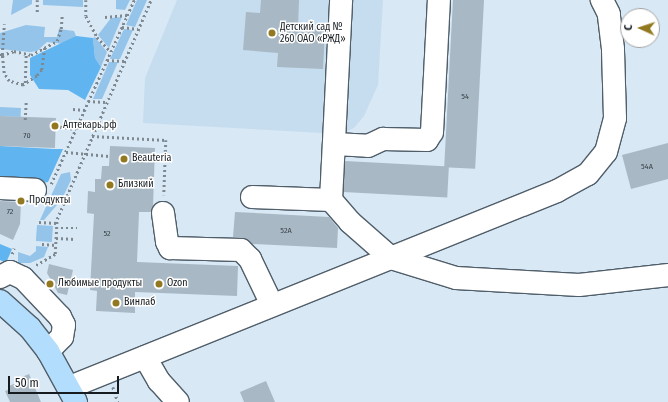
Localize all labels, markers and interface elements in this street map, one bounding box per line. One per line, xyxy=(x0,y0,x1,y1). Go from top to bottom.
north arrow xyxy=(620,8,660,48)
place label: Детский сад № 260 ОАО «РЖД» xyxy=(280,21,345,44)
text: С xyxy=(622,24,635,31)
marker: Детский сад № 260 ОАО «РЖД» xyxy=(267,28,277,38)
house number: 54 xyxy=(461,92,469,102)
place label: Аптекарь.рф xyxy=(63,120,116,132)
marker: Аптекарь.рф xyxy=(50,121,60,131)
house number: 70 xyxy=(23,131,31,141)
place label: Beauteria xyxy=(132,153,171,165)
marker: Beauteria xyxy=(119,154,129,164)
house number: 54А xyxy=(641,162,653,172)
place label: Близкий xyxy=(118,179,154,191)
marker: Близкий xyxy=(105,180,115,190)
place label: Продукты xyxy=(29,195,70,207)
marker: Продукты xyxy=(16,196,26,206)
house number: 72 xyxy=(7,207,13,217)
house number: 52А xyxy=(280,226,292,236)
house number: 52 xyxy=(103,229,111,239)
place label: Любимые продукты xyxy=(58,278,142,290)
place label: Ozon xyxy=(167,278,188,290)
marker: Любимые продукты xyxy=(45,279,55,289)
marker: Ozon xyxy=(154,279,164,289)
place label: Винлаб xyxy=(124,297,155,309)
marker: Винлаб xyxy=(111,298,121,308)
scale bar xyxy=(10,368,121,394)
text: 50 m xyxy=(15,376,39,390)

